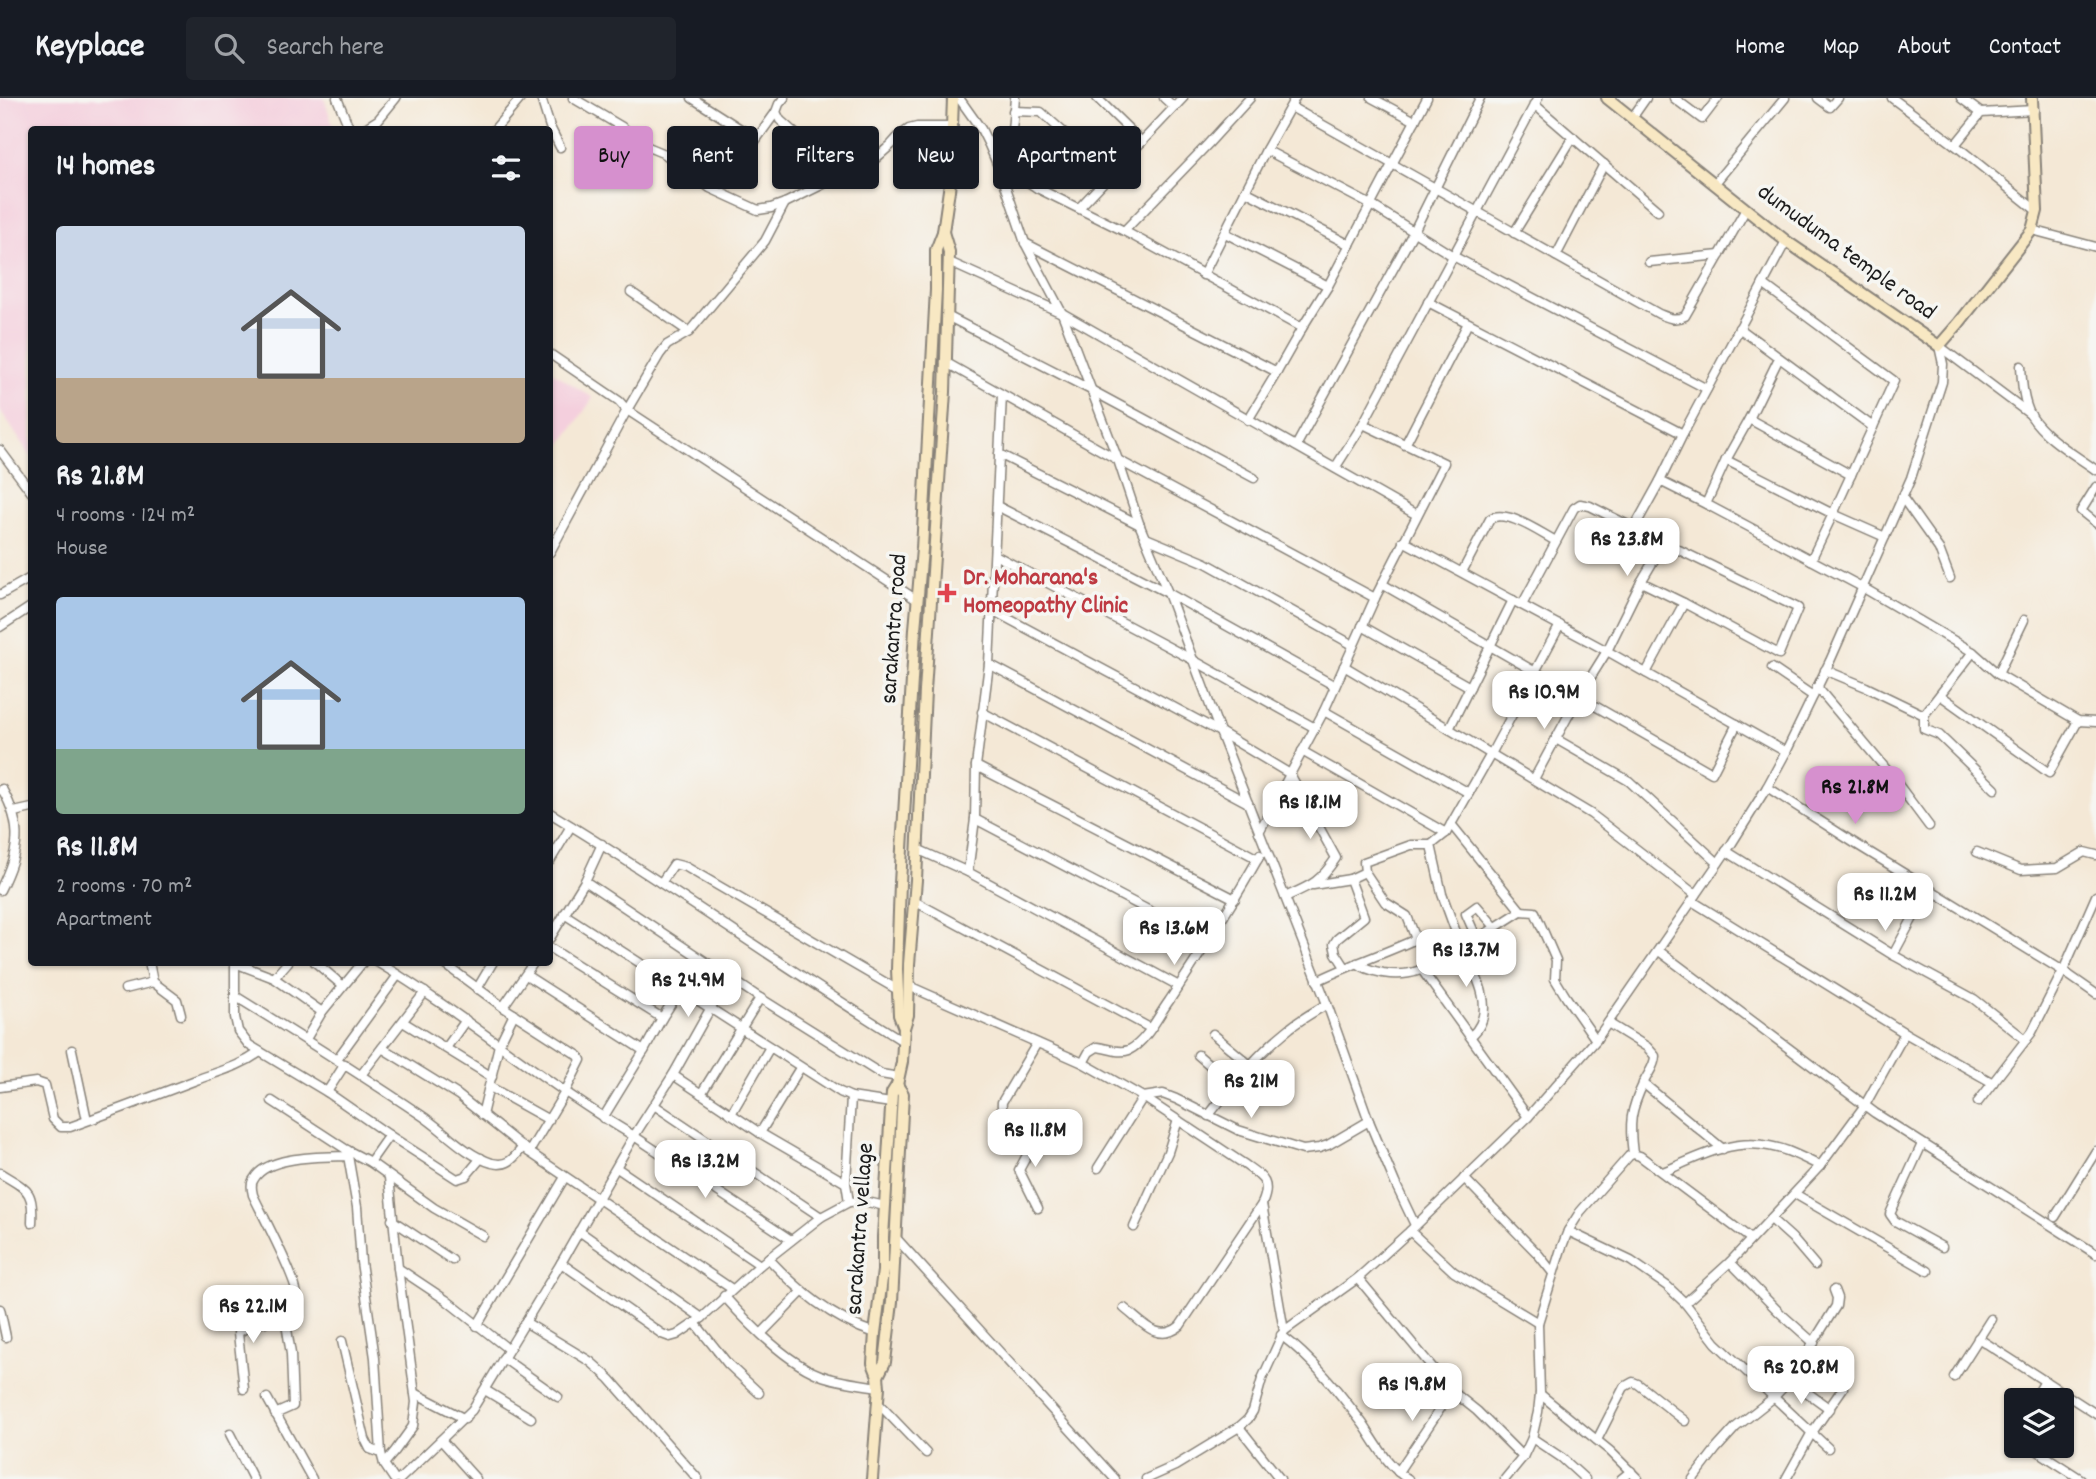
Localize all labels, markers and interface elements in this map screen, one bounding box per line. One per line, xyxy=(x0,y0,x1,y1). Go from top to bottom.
search box xyxy=(186,17,676,80)
text: Keyplace xyxy=(35,25,144,72)
icon: search xyxy=(210,29,248,67)
text: Search here xyxy=(266,30,384,67)
text: Home xyxy=(1735,31,1785,65)
text: Map xyxy=(1823,31,1859,65)
text: About xyxy=(1897,31,1951,65)
text: Contact xyxy=(1989,31,2061,65)
chip: Buy xyxy=(574,126,653,189)
chip: Rent xyxy=(667,126,758,189)
chip: Filters xyxy=(772,126,879,189)
chip: New xyxy=(893,126,979,189)
chip: Apartment xyxy=(993,126,1141,189)
text: 14 homes xyxy=(56,147,155,190)
icon: filters xyxy=(487,149,525,187)
street label: dumuduma temple road xyxy=(1749,176,1943,330)
icon: home xyxy=(228,271,354,397)
text: Rs 21.8M xyxy=(56,457,144,500)
text: 4 rooms · 124 m² xyxy=(56,500,195,533)
pin: Rs 23.8M xyxy=(1555,518,1699,578)
text: Rs 23.8M xyxy=(1591,524,1663,557)
text: House xyxy=(56,533,108,566)
street label: sarakantra road xyxy=(873,553,917,705)
place label: Dr. Moharana's Homeopathy Clinic xyxy=(963,562,1129,624)
marker: Dr. Moharana's Homeopathy Clinic xyxy=(937,583,957,603)
icon: home xyxy=(228,642,354,768)
pin: Rs 10.9M xyxy=(1472,672,1616,731)
text: Rs 10.9M xyxy=(1508,677,1580,710)
pin: Rs 21.8M xyxy=(1783,766,1927,826)
text: Rs 21.8M xyxy=(1821,772,1889,805)
pin: Rs 18.1M xyxy=(1238,782,1382,841)
text: Rs 18.1M xyxy=(1279,787,1341,820)
text: Rs 11.8M xyxy=(56,828,138,871)
text: 2 rooms · 70 m² xyxy=(56,871,192,904)
pin: Rs 11.2M xyxy=(1813,874,1957,933)
text: Rs 11.2M xyxy=(1853,879,1917,912)
text: Apartment xyxy=(56,904,152,937)
pin: Rs 13.6M xyxy=(1102,908,1246,967)
text: Rs 13.6M xyxy=(1139,913,1209,946)
pin: Rs 13.7M xyxy=(1394,930,1538,989)
text: Rs 13.7M xyxy=(1432,935,1500,968)
pin: Rs 24.9M xyxy=(616,960,760,1019)
text: Rs 24.9M xyxy=(651,965,725,998)
pin: Rs 21M xyxy=(1194,1060,1308,1120)
text: Rs 21M xyxy=(1224,1066,1278,1099)
pin: Rs 11.8M xyxy=(963,1110,1107,1169)
text: Rs 11.8M xyxy=(1004,1115,1066,1148)
pin: Rs 13.2M xyxy=(633,1140,777,1200)
street label: sarakantra vellage xyxy=(838,1142,884,1316)
text: Rs 13.2M xyxy=(671,1146,739,1179)
pin: Rs 22.1M xyxy=(181,1286,325,1345)
text: Rs 22.1M xyxy=(219,1291,287,1324)
pin: Rs 20.8M xyxy=(1729,1346,1873,1406)
text: Rs 20.8M xyxy=(1763,1352,1839,1385)
pin: Rs 19.8M xyxy=(1340,1364,1484,1423)
text: Rs 19.8M xyxy=(1378,1369,1446,1402)
map controls xyxy=(2004,1388,2074,1458)
button: layers xyxy=(2004,1388,2074,1458)

